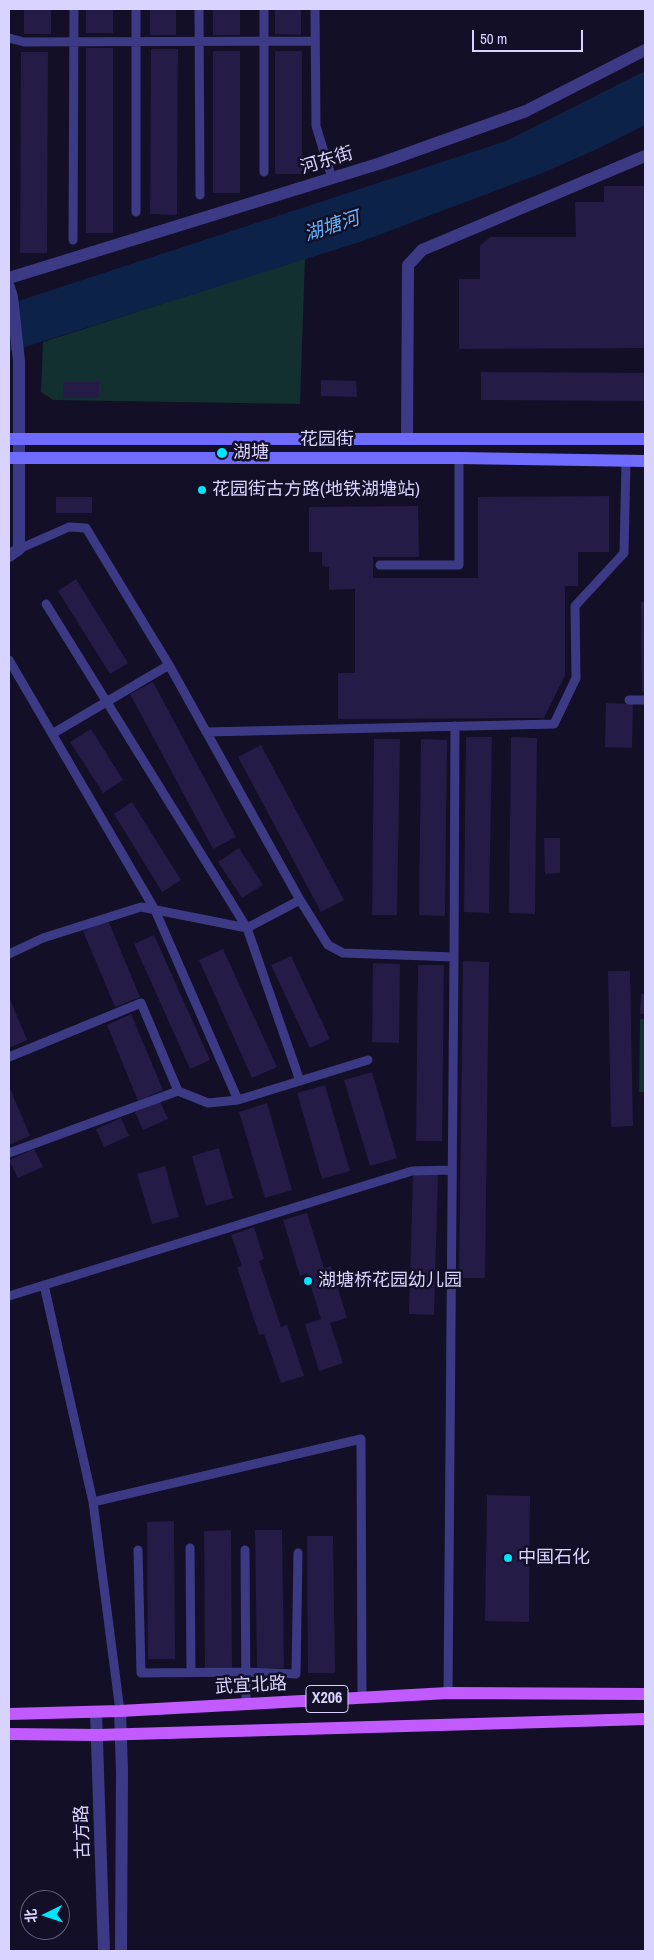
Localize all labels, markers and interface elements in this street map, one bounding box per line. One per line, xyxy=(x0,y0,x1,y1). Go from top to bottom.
scale bar xyxy=(474,20,585,52)
text: 50 m xyxy=(480,28,507,49)
street label: 河东街 xyxy=(298,143,356,179)
water label: 湖塘河 xyxy=(301,207,363,247)
street label: 花园街 xyxy=(300,429,354,451)
place label: 湖塘 xyxy=(233,442,269,464)
marker: 湖塘 xyxy=(215,446,229,460)
place label: 花园街古方路(地铁湖塘站) xyxy=(212,479,420,501)
marker: 花园街古方路(地铁湖塘站) xyxy=(196,484,208,496)
place label: 湖塘桥花园幼儿园 xyxy=(318,1270,462,1292)
marker: 湖塘桥花园幼儿园 xyxy=(302,1275,314,1287)
place label: 中国石化 xyxy=(518,1547,590,1569)
marker: 中国石化 xyxy=(502,1552,514,1564)
street label: 武宜北路 xyxy=(214,1673,288,1699)
road number: X206 xyxy=(306,1686,348,1712)
street label: 古方路 xyxy=(71,1805,95,1859)
north arrow xyxy=(20,1890,70,1940)
text: 北 xyxy=(22,1908,41,1924)

